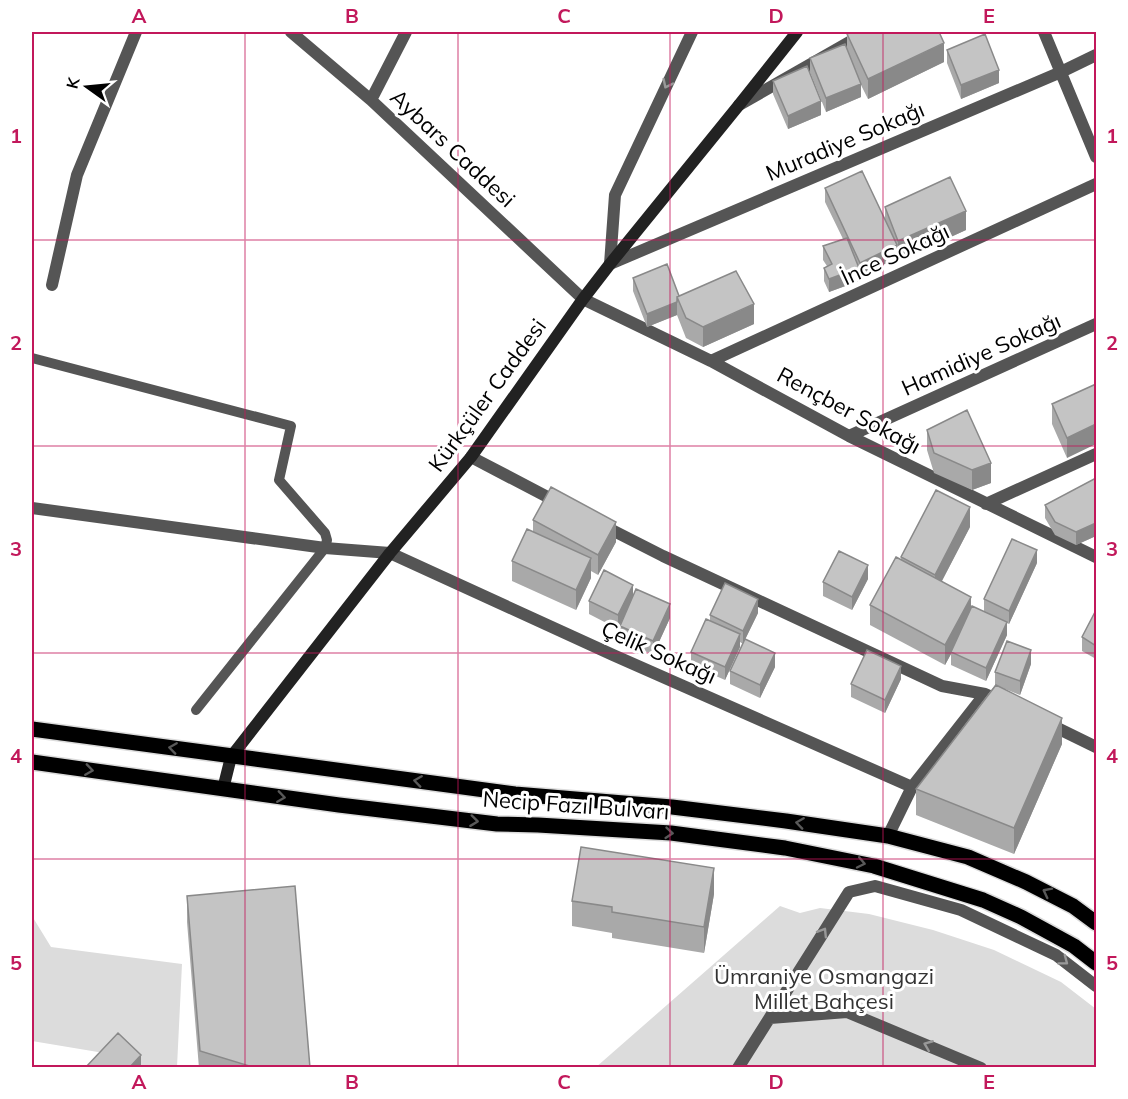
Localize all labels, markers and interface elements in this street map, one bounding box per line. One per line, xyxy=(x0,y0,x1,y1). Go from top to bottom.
text: A xyxy=(132,3,147,28)
text: B xyxy=(345,3,359,28)
text: C xyxy=(557,3,571,28)
text: D xyxy=(768,3,784,28)
text: E xyxy=(983,3,995,28)
north arrow xyxy=(57,57,117,117)
text: K xyxy=(61,74,84,91)
one-way arrow xyxy=(662,78,674,89)
street label: Aybars Caddesi xyxy=(385,83,521,213)
street label: Muradiye Sokağı xyxy=(762,95,928,187)
text: 1 xyxy=(10,123,22,148)
text: 1 xyxy=(1106,123,1118,148)
street label: İnce Sokağı xyxy=(836,217,954,291)
street label: Hamidiye Sokağı xyxy=(897,306,1065,402)
street label: Kürkçüler Caddesi xyxy=(422,313,552,477)
text: 2 xyxy=(10,330,22,355)
text: 2 xyxy=(1106,330,1118,355)
street label: Rençber Sokağı xyxy=(772,360,926,460)
text: 3 xyxy=(10,536,22,561)
text: 3 xyxy=(1106,536,1118,561)
street label: Çelik Sokağı xyxy=(597,614,721,690)
text: 4 xyxy=(10,743,22,768)
one-way arrow xyxy=(169,743,178,755)
text: 4 xyxy=(1106,743,1118,768)
one-way arrow xyxy=(85,763,94,775)
one-way arrow xyxy=(414,776,423,788)
street label: Necip Fazıl Bulvarı xyxy=(482,785,670,825)
one-way arrow xyxy=(276,791,286,803)
one-way arrow xyxy=(470,815,479,827)
one-way arrow xyxy=(795,818,805,830)
one-way arrow xyxy=(664,826,674,839)
one-way arrow xyxy=(856,856,866,869)
one-way arrow xyxy=(1042,888,1053,900)
one-way arrow xyxy=(815,928,826,939)
text: 5 xyxy=(10,950,22,975)
text: 5 xyxy=(1106,950,1118,975)
one-way arrow xyxy=(1057,954,1068,965)
park label: Ümraniye Osmangazi Millet Bahçesi xyxy=(714,962,934,1015)
one-way arrow xyxy=(923,1040,934,1052)
text: A xyxy=(132,1069,147,1094)
text: B xyxy=(345,1069,359,1094)
text: C xyxy=(557,1069,571,1094)
text: D xyxy=(768,1069,784,1094)
text: E xyxy=(983,1069,995,1094)

